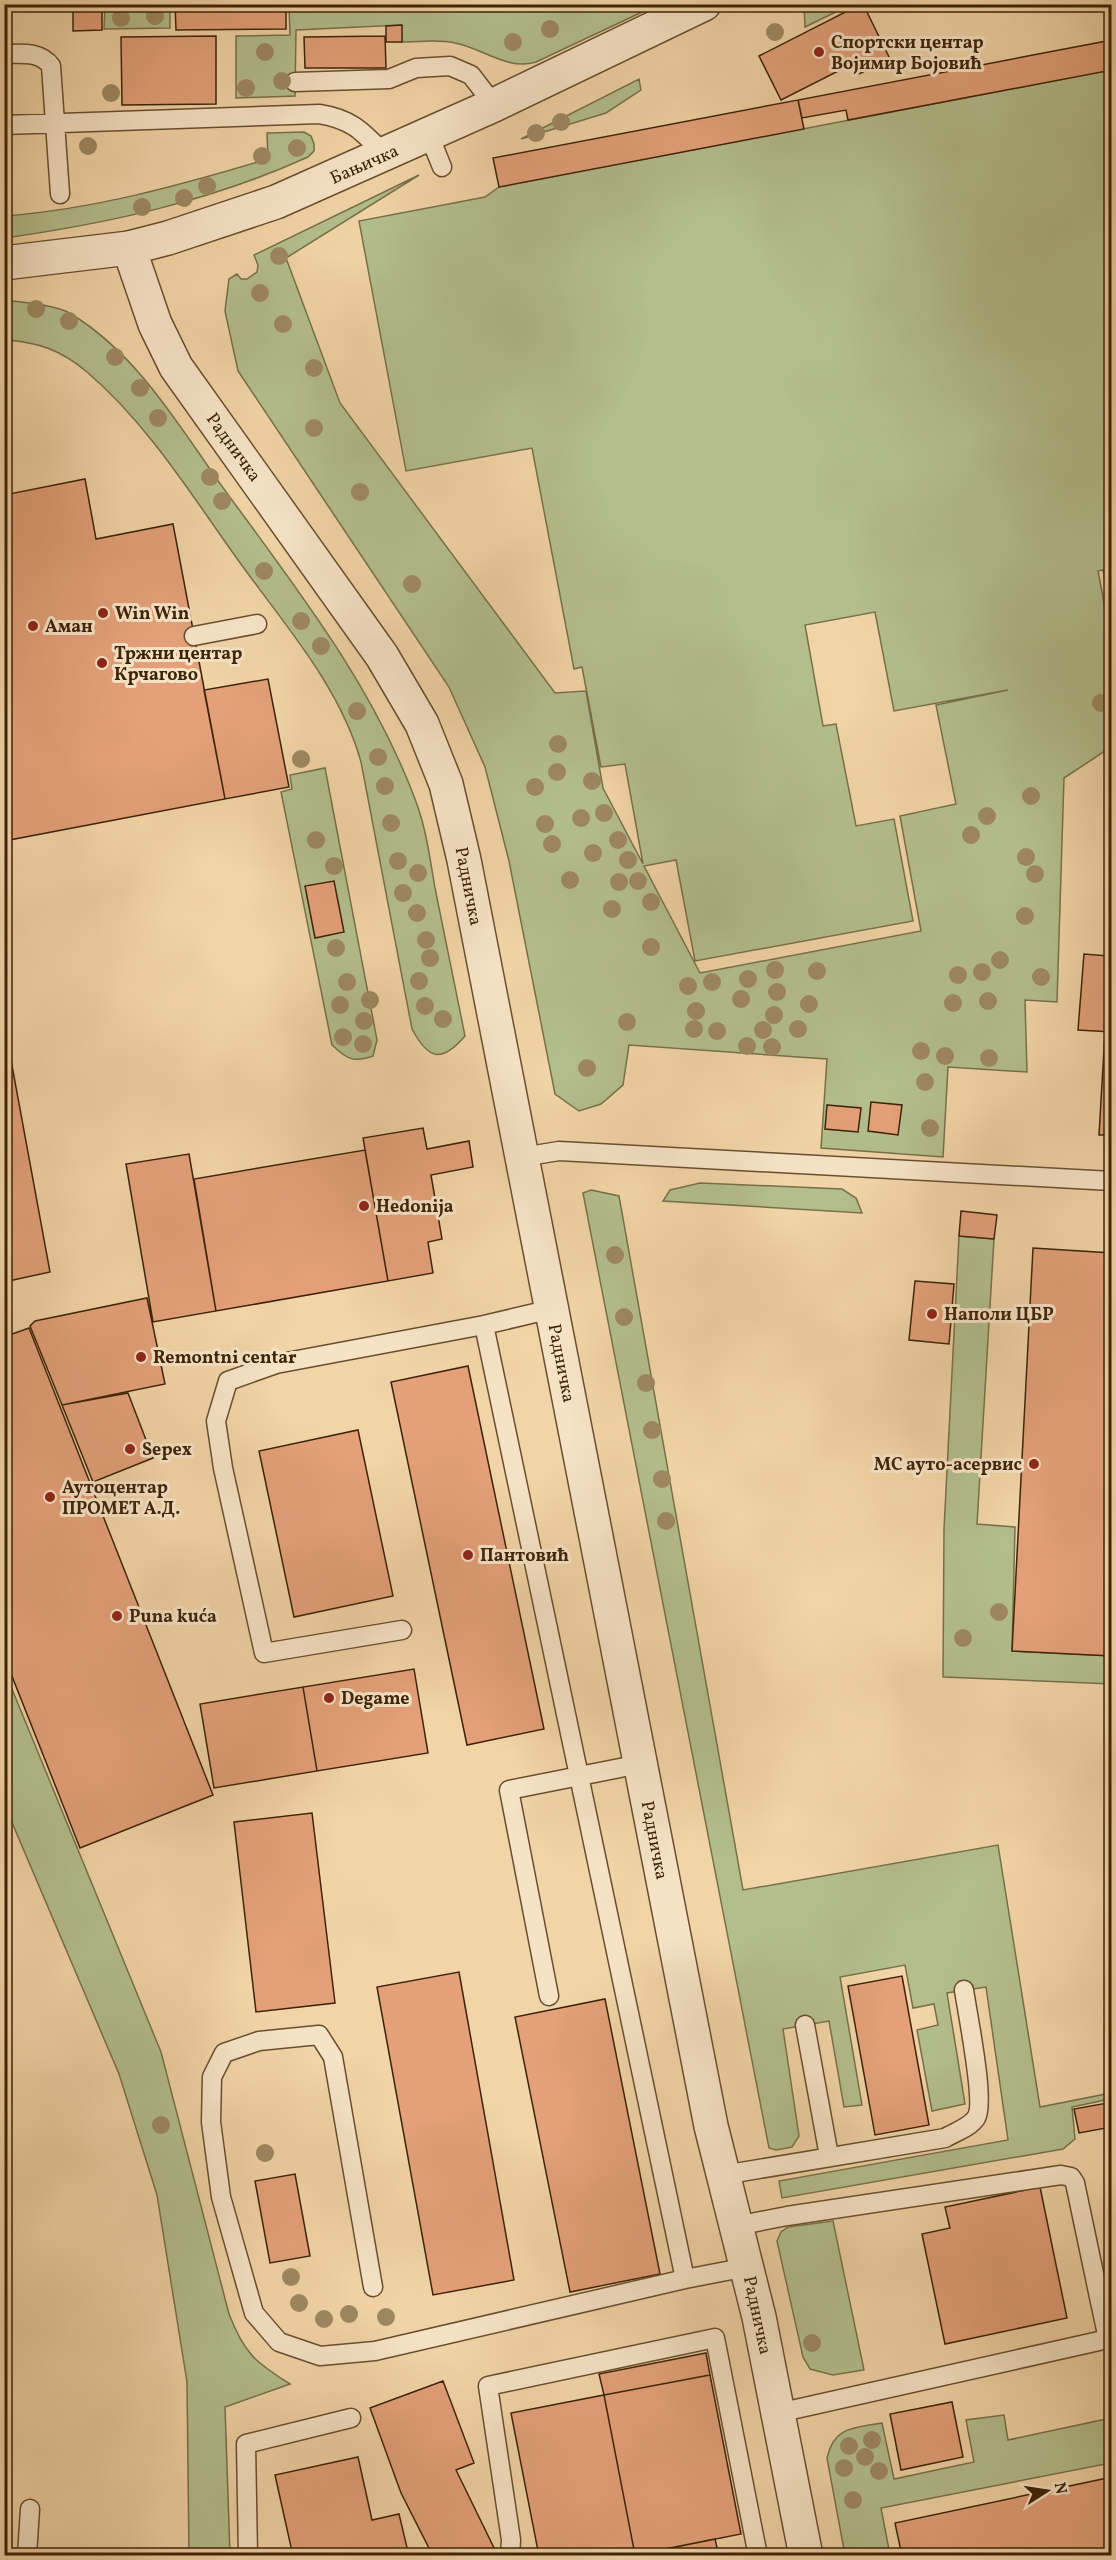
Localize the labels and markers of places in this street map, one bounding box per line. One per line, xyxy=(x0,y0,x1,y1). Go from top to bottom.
place label: Спортски центар Војимир Бојовић xyxy=(831,31,984,77)
marker: Спортски центар Војимир Бојовић xyxy=(812,45,826,59)
place label: Win Win xyxy=(115,602,190,627)
marker: Win Win xyxy=(96,606,110,620)
place label: Аман xyxy=(45,615,93,640)
marker: Аман xyxy=(26,619,40,633)
place label: Тржни центар Крчагово xyxy=(114,642,242,688)
marker: Тржни центар Крчагово xyxy=(95,656,109,670)
place label: Hedonija xyxy=(376,1195,454,1220)
marker: Hedonija xyxy=(357,1199,371,1213)
place label: Наполи ЦБР xyxy=(944,1303,1054,1328)
marker: Наполи ЦБР xyxy=(925,1307,939,1321)
place label: Remontni centar xyxy=(153,1346,297,1371)
marker: Remontni centar xyxy=(134,1350,148,1364)
place label: Sepex xyxy=(142,1438,192,1463)
marker: Sepex xyxy=(123,1442,137,1456)
place label: МС ауто-асервис xyxy=(874,1453,1022,1478)
marker: МС ауто-асервис xyxy=(1027,1457,1041,1471)
place label: Аутоцентар ПРОМЕТ А.Д. xyxy=(62,1476,180,1522)
marker: Аутоцентар ПРОМЕТ А.Д. xyxy=(43,1490,57,1504)
place label: Пантовић xyxy=(480,1544,569,1569)
marker: Пантовић xyxy=(461,1548,475,1562)
place label: Puna kuća xyxy=(129,1605,217,1630)
marker: Puna kuća xyxy=(110,1609,124,1623)
place label: Degame xyxy=(341,1687,409,1712)
marker: Degame xyxy=(322,1691,336,1705)

